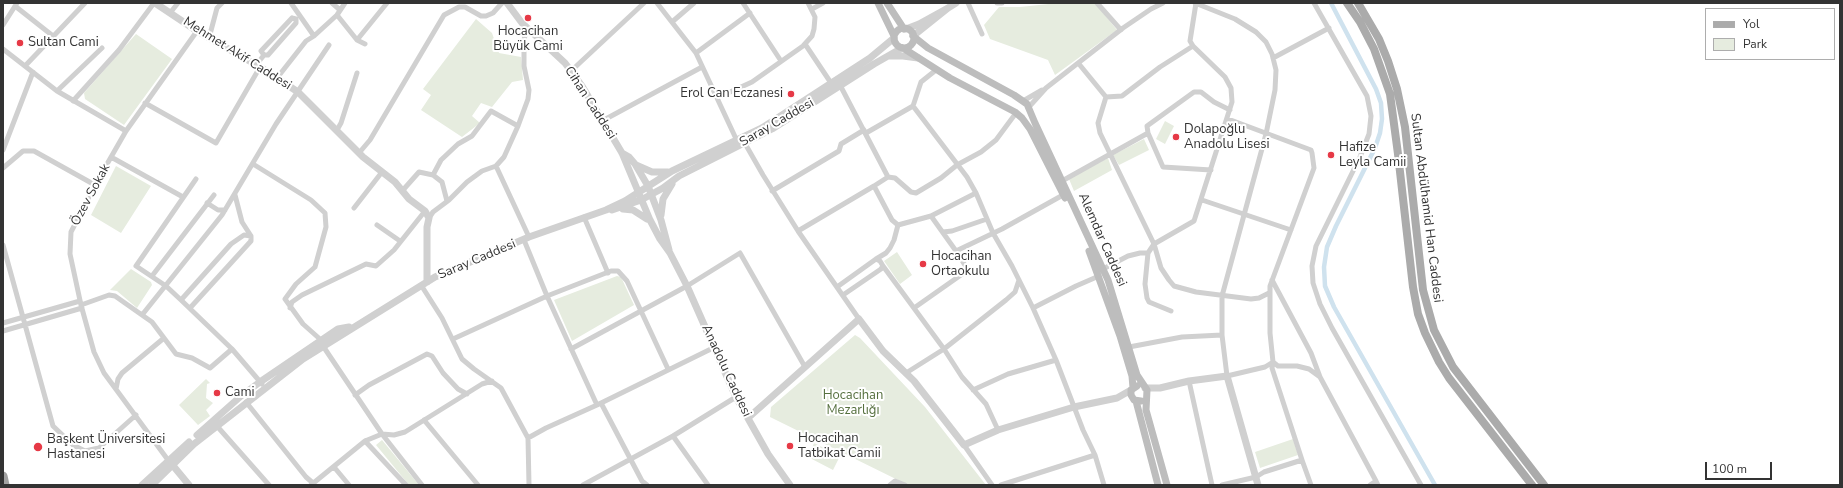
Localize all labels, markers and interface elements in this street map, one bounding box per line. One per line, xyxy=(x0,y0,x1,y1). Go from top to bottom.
legend xyxy=(1705,8,1835,60)
marker: Hocacihan Büyük Cami xyxy=(523,13,533,23)
street label: Mehmet Akif Caddesi xyxy=(180,14,294,94)
text: Yol xyxy=(1743,16,1759,32)
place label: Hocacihan Büyük Cami xyxy=(493,24,563,55)
place label: Sultan Cami xyxy=(28,35,99,51)
text: Park xyxy=(1743,36,1767,52)
marker: Sultan Cami xyxy=(15,38,25,48)
street label: Cihan Caddesi xyxy=(561,64,619,142)
place label: Erol Can Eczanesi xyxy=(680,86,783,102)
marker: Erol Can Eczanesi xyxy=(786,89,796,99)
street label: Saray Caddesi xyxy=(737,95,817,151)
street label: Sultan Abdülhamid Han Caddesi xyxy=(1407,112,1445,304)
place label: Dolapoğlu Anadolu Lisesi xyxy=(1184,122,1270,153)
marker: Dolapoğlu Anadolu Lisesi xyxy=(1171,132,1181,142)
place label: Hafize Leyla Camii xyxy=(1339,140,1406,171)
marker: Hafize Leyla Camii xyxy=(1326,150,1336,160)
street label: Özev Sokak xyxy=(68,161,114,229)
street label: Alemdar Caddesi xyxy=(1074,191,1130,289)
street label: Saray Caddesi xyxy=(436,237,518,283)
place label: Hocacihan Ortaokulu xyxy=(931,249,992,280)
marker: Hocacihan Ortaokulu xyxy=(918,259,928,269)
street label: Anadolu Caddesi xyxy=(698,322,754,420)
place label: Cami xyxy=(225,385,255,401)
marker: Cami xyxy=(212,388,222,398)
park label: Hocacihan Mezarlığı xyxy=(823,388,883,419)
place label: Hocacihan Tatbikat Camii xyxy=(798,431,881,462)
place label: Başkent Üniversitesi Hastanesi xyxy=(47,432,165,463)
marker: Başkent Üniversitesi Hastanesi xyxy=(32,441,44,453)
marker: Hocacihan Tatbikat Camii xyxy=(785,441,795,451)
scale bar xyxy=(1707,454,1774,480)
text: 100 m xyxy=(1712,461,1747,477)

